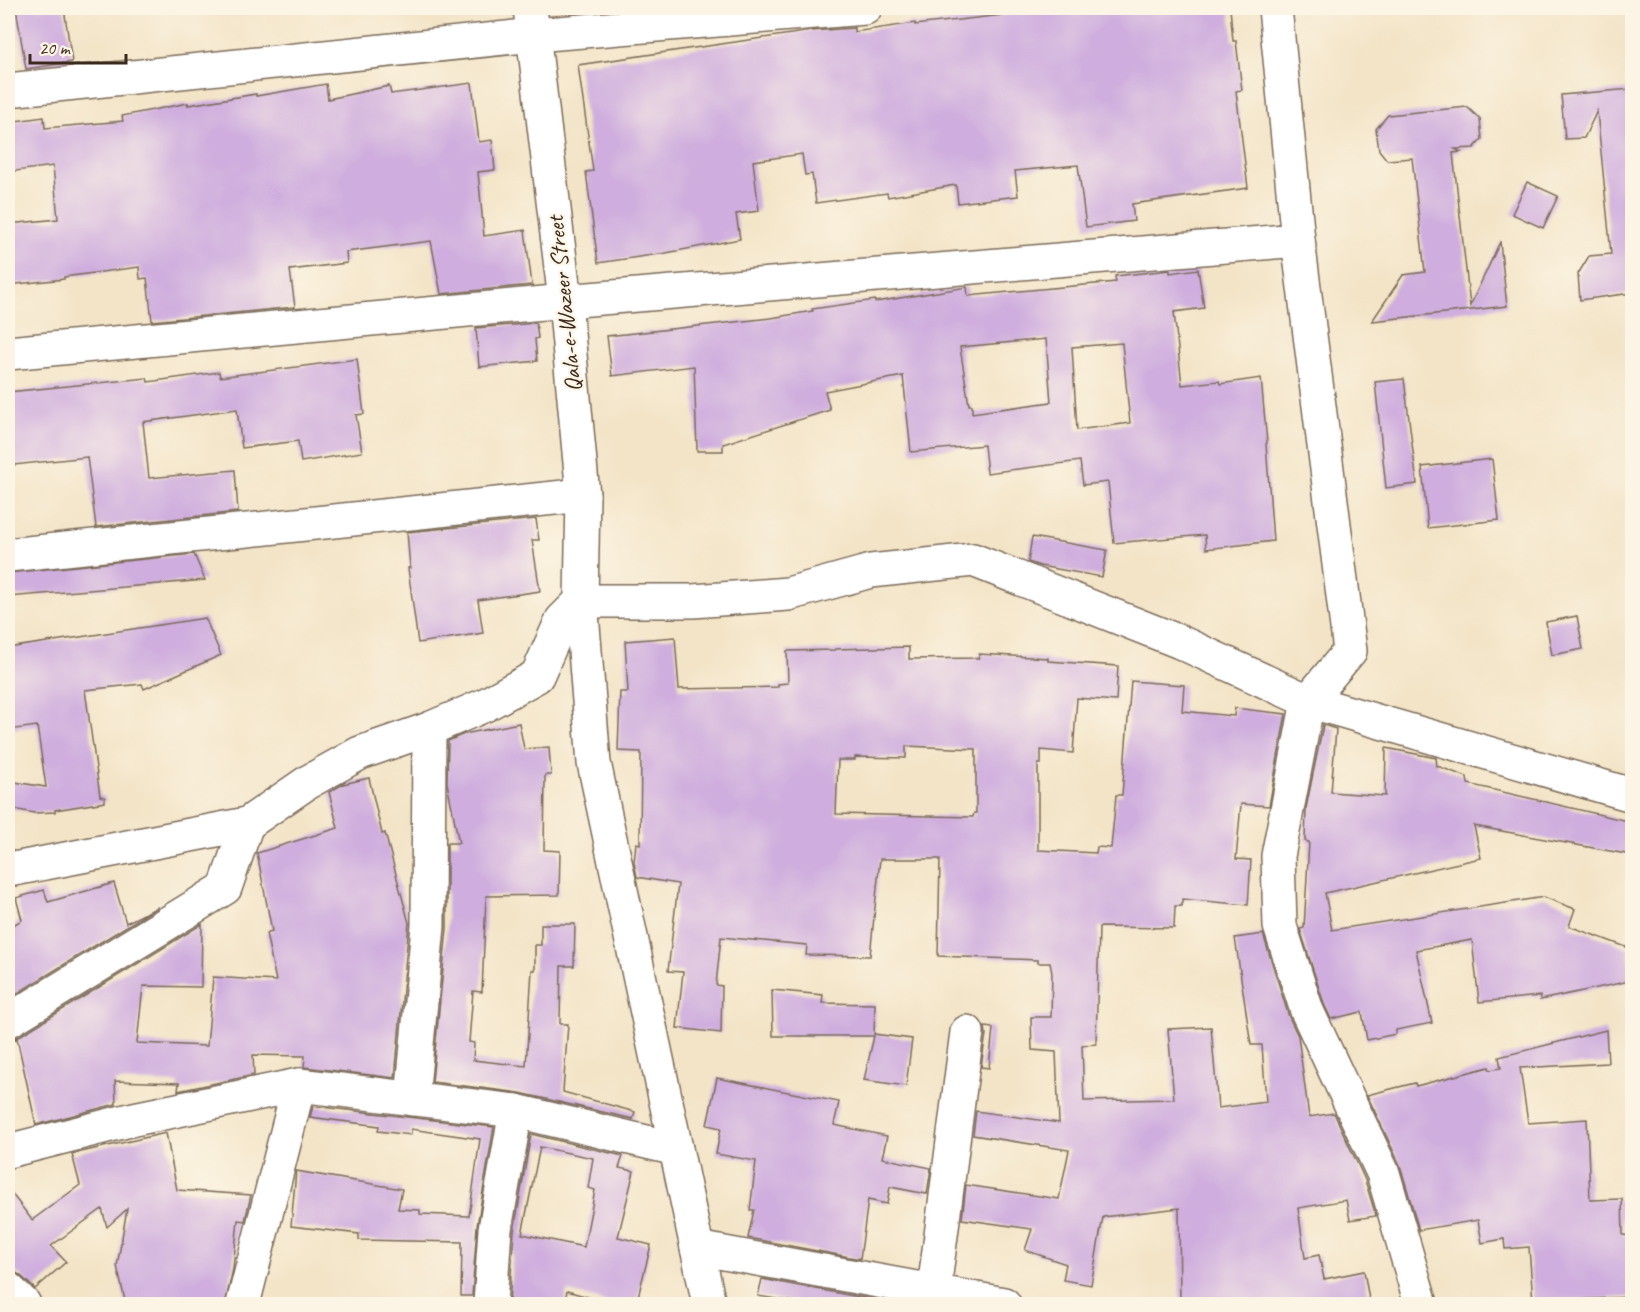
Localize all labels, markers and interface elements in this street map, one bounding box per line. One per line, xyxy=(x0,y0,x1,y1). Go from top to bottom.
scale bar xyxy=(30,27,126,65)
text: 20 m xyxy=(39,37,72,59)
street label: Qala-e-Wazeer Street xyxy=(540,212,588,394)

